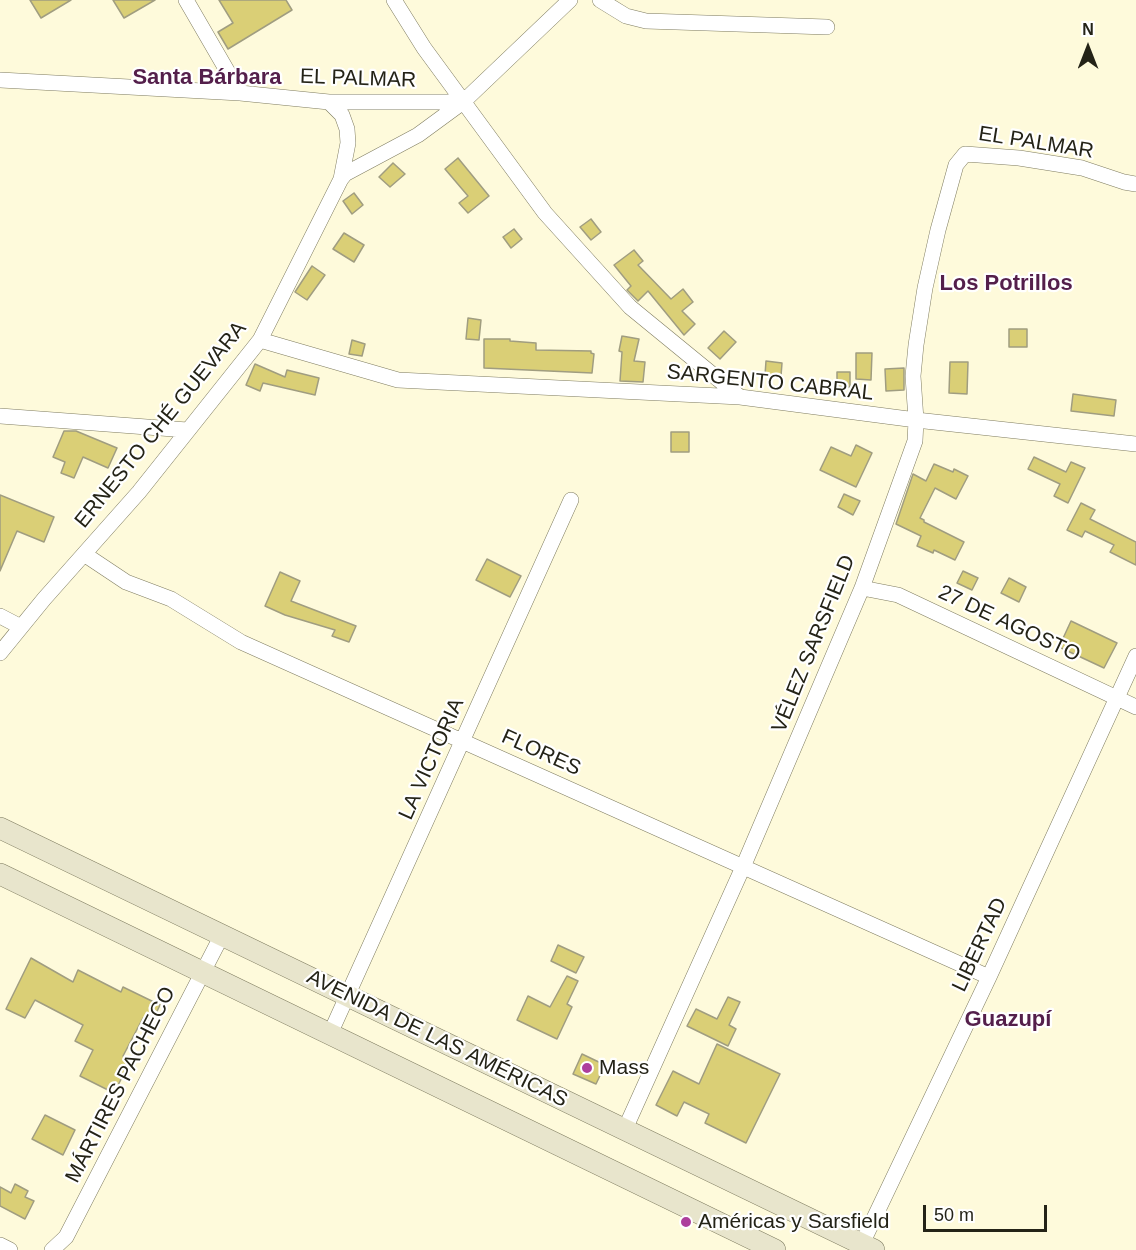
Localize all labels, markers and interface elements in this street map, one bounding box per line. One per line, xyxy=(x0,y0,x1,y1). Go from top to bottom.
north arrow xyxy=(1058,18,1118,78)
text: N xyxy=(1082,21,1094,38)
street label: EL PALMAR xyxy=(299,64,417,94)
district label: Santa Bárbara xyxy=(132,65,282,91)
street label: EL PALMAR xyxy=(977,121,1095,165)
district label: Los Potrillos xyxy=(939,271,1073,297)
street label: ERNESTO CHÉ GUEVARA xyxy=(70,317,252,533)
street label: SARGENTO CABRAL xyxy=(666,360,874,406)
street label: VÉLEZ SARSFIELD xyxy=(767,552,861,736)
street label: 27 DE AGOSTO xyxy=(934,580,1084,668)
street label: LA VICTORIA xyxy=(394,694,470,824)
street label: FLORES xyxy=(497,724,585,782)
street label: LIBERTAD xyxy=(947,894,1013,996)
street label: AVENIDA DE LAS AMÉRICAS xyxy=(303,965,571,1113)
street label: MÁRTIRES PACHECO xyxy=(61,983,181,1187)
district label: Guazupí xyxy=(965,1007,1051,1033)
place label: Mass xyxy=(599,1055,649,1081)
marker: Mass xyxy=(580,1061,594,1075)
scale bar xyxy=(926,1193,1050,1231)
text: 50 m xyxy=(934,1205,974,1225)
place label: Américas y Sarsfield xyxy=(698,1209,889,1235)
marker: Américas y Sarsfield xyxy=(679,1215,693,1229)

